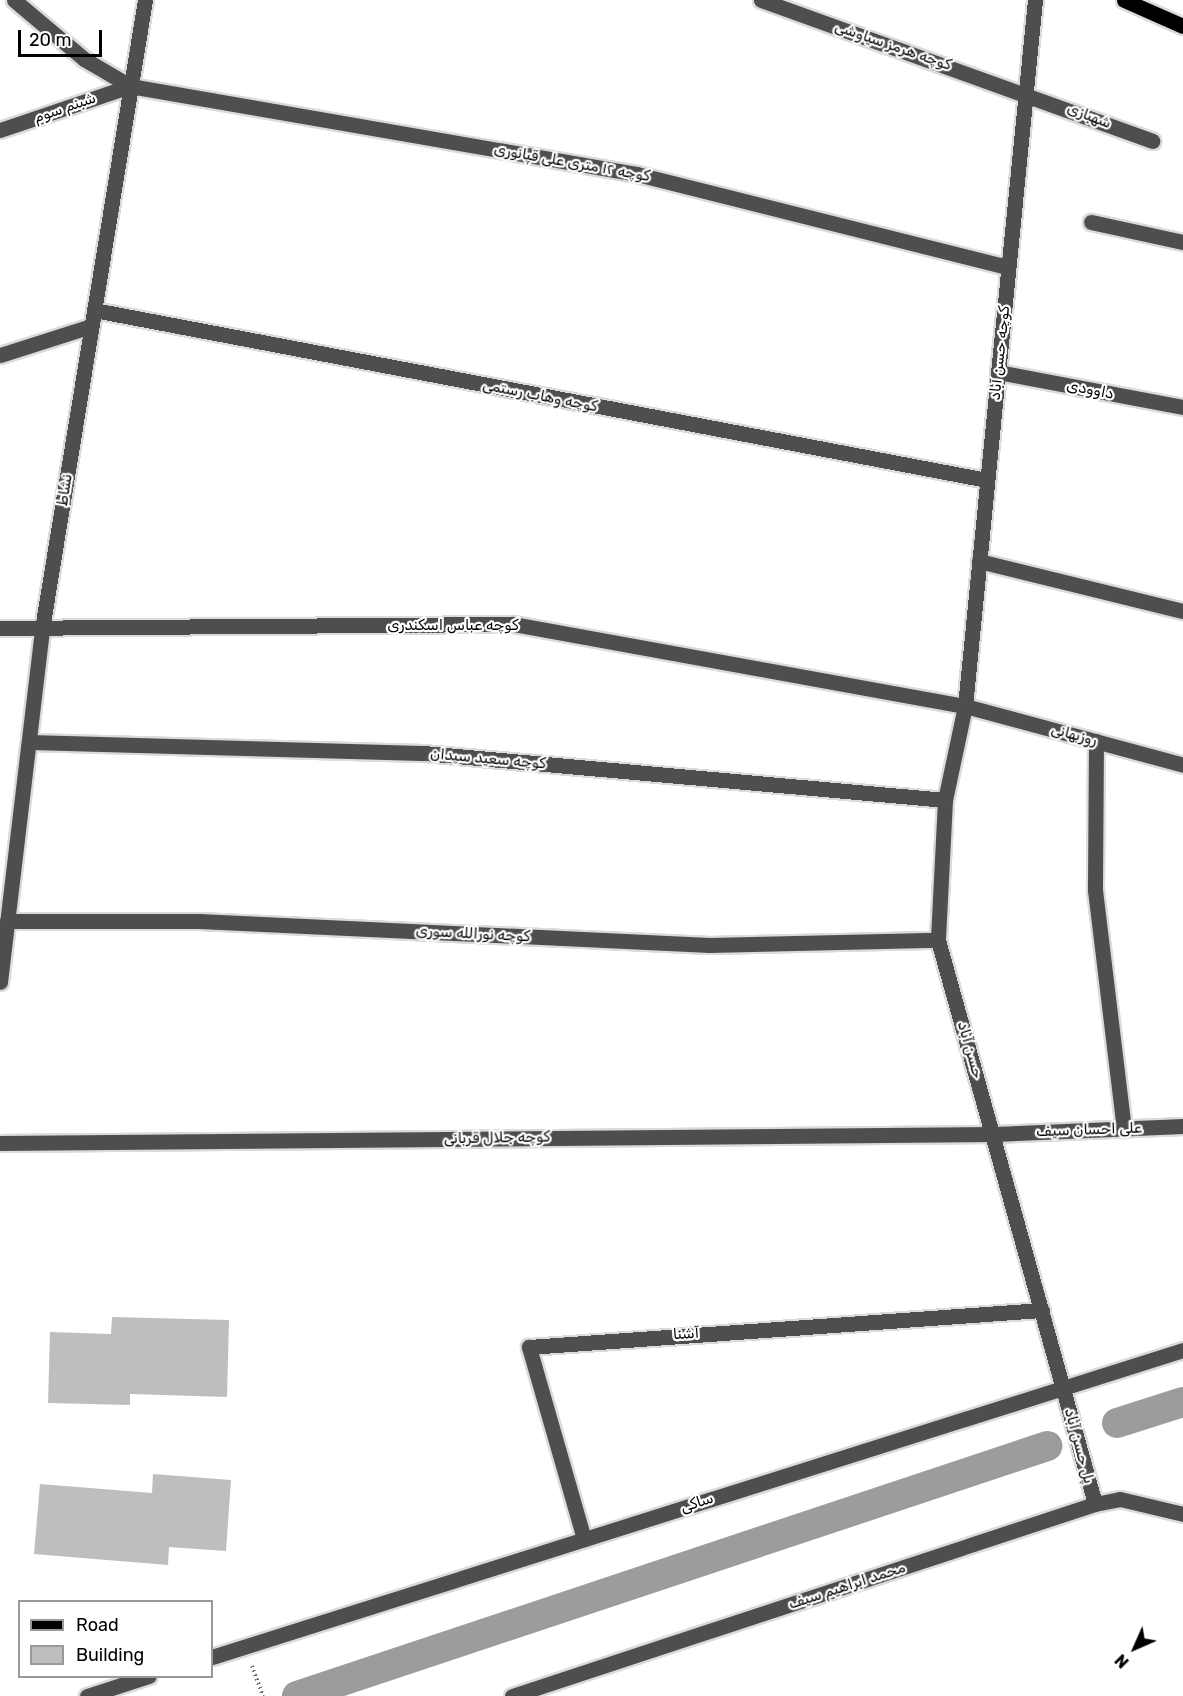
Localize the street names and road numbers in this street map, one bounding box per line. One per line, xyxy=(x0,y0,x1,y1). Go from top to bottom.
street label: کوچه هرمز سیاوشی xyxy=(832,18,954,74)
street label: شبنم سوم xyxy=(32,89,98,127)
street label: شهبازی xyxy=(1064,99,1114,133)
street label: کوچه ۱۲ متری علی قپانوری xyxy=(492,140,652,186)
street label: کوچه حسن آباد xyxy=(986,305,1014,401)
street label: کوچه وهاب رستمی xyxy=(481,376,599,416)
street label: داوودی xyxy=(1065,377,1115,403)
street label: نشاط xyxy=(54,473,76,507)
street label: کوچه عباس اسکندری xyxy=(387,617,519,635)
street label: روزبهانی xyxy=(1049,720,1099,750)
street label: کوچه سعید سیدان xyxy=(429,745,547,773)
street label: کوچه نورالله سوری xyxy=(415,922,531,946)
street label: حسن آباد xyxy=(953,1019,987,1081)
street label: علی احسان سیف xyxy=(1036,1119,1142,1141)
street label: کوچه جلال قربانی xyxy=(444,1128,550,1148)
street label: آشنا xyxy=(672,1324,700,1344)
street label: پل حسن آباد xyxy=(1060,1406,1098,1486)
street label: ساکی xyxy=(678,1489,716,1517)
street label: محمد ابراهیم سیف xyxy=(786,1559,908,1613)

